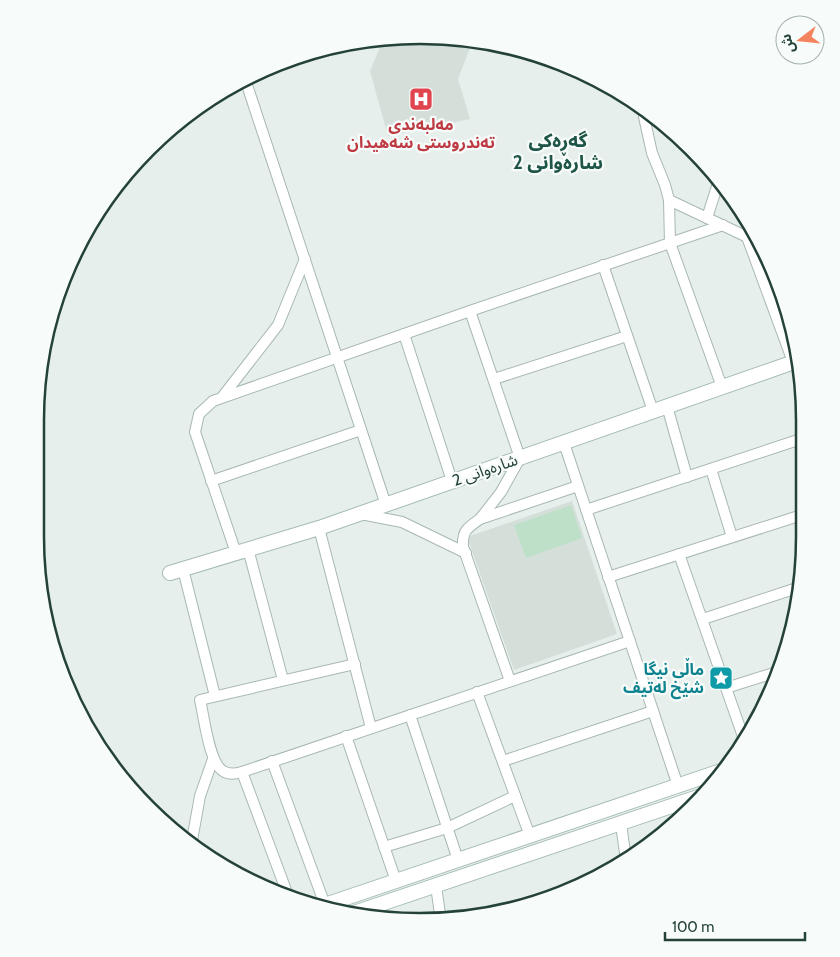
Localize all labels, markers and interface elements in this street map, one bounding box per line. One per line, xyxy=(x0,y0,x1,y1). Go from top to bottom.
north arrow xyxy=(775,15,825,65)
text: ش xyxy=(776,32,799,55)
hospital icon: مەلبەندی تەندروستی شەهیدان xyxy=(408,86,434,112)
place label: مەلبەندی تەندروستی شەهیدان xyxy=(347,115,495,152)
district label: گەڕەکی شارەوانی 2 xyxy=(513,129,603,174)
street label: شارەوانی 2 xyxy=(450,450,520,490)
place label: ماڵی نیگا شێخ لەتیف xyxy=(623,657,704,700)
place icon: ماڵی نیگا شێخ لەتیف xyxy=(708,665,734,691)
scale bar xyxy=(665,910,805,942)
text: 100 m xyxy=(672,918,714,936)

